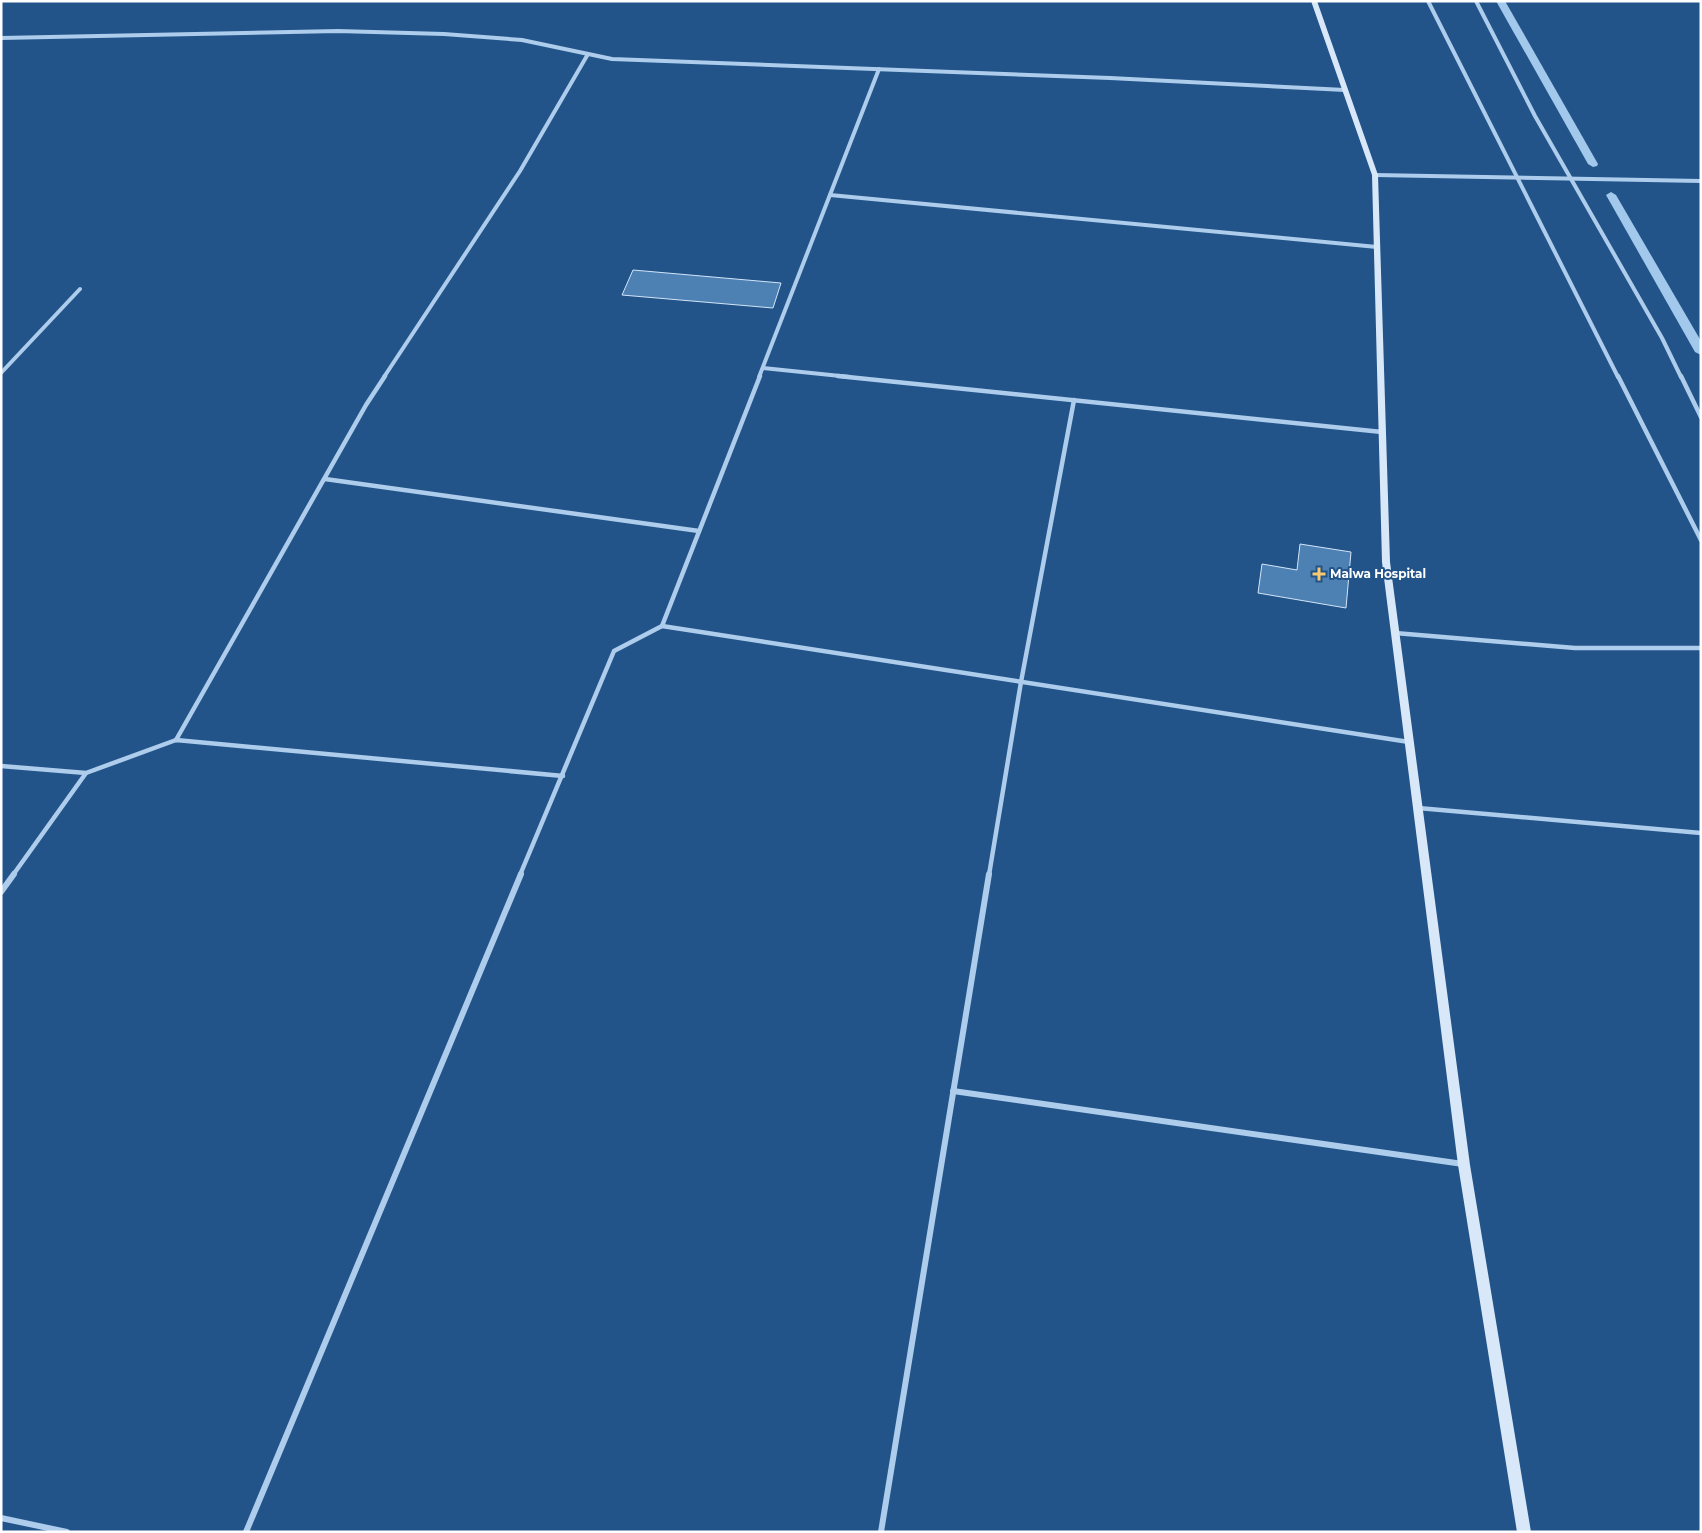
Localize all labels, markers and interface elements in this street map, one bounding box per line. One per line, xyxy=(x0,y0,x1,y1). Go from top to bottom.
place label: Malwa Hospital xyxy=(1330,566,1426,581)
marker: Malwa Hospital xyxy=(1312,567,1326,581)

